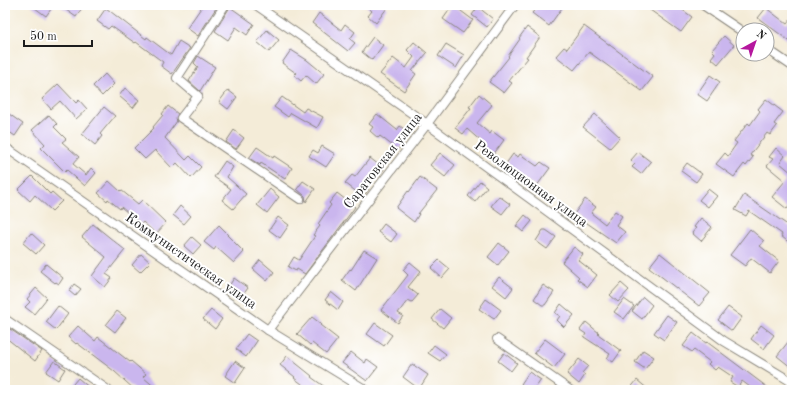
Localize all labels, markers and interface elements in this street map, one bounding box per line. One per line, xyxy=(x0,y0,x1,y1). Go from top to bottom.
scale bar xyxy=(24,22,92,48)
north arrow xyxy=(735,22,775,62)
text: N xyxy=(754,29,768,43)
text: 50 m xyxy=(30,30,57,43)
street label: Саратовская улица xyxy=(341,110,425,212)
street label: Революционная улица xyxy=(472,138,590,230)
street label: Коммунистическая улица xyxy=(123,210,259,312)

